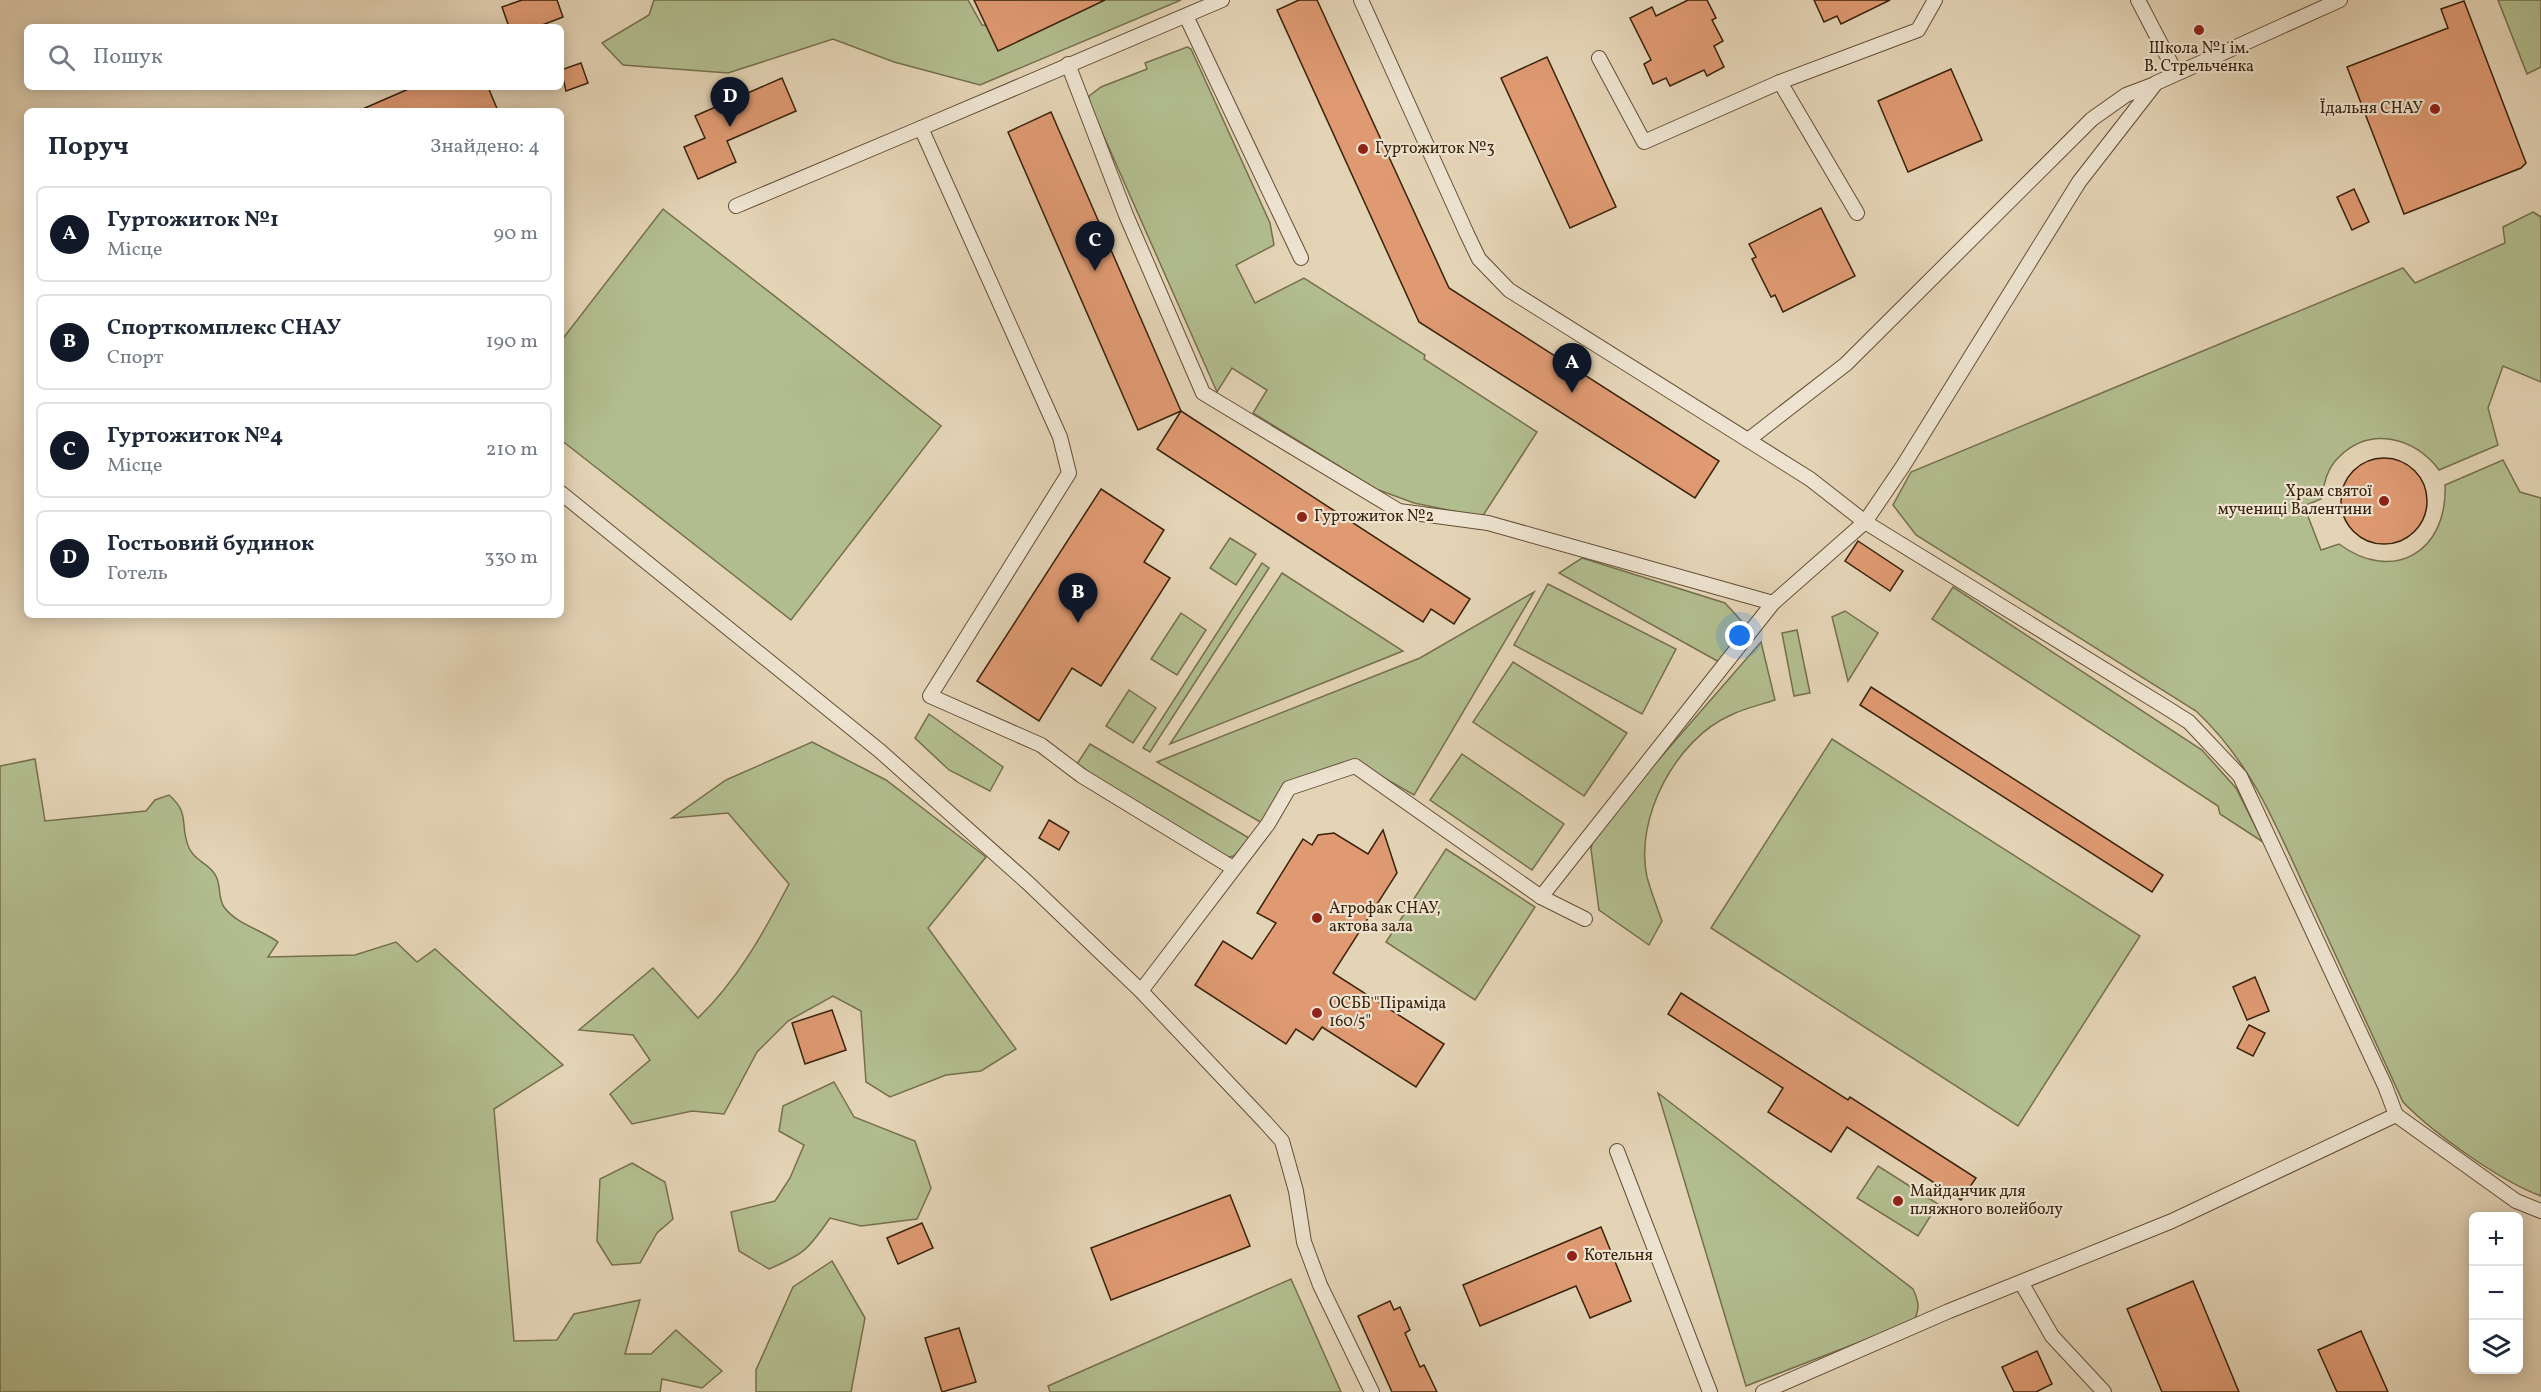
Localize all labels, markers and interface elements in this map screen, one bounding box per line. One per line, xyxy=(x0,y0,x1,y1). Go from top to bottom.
marker: Школа №1 ім. В. Стрельченка xyxy=(2192,23,2206,37)
search box xyxy=(24,24,564,90)
place label: Школа №1 ім. В. Стрельченка xyxy=(2144,38,2254,78)
icon: search xyxy=(45,41,78,74)
text: Пошук xyxy=(93,42,163,73)
pin: D xyxy=(710,78,750,127)
place label: Їдальня СНАУ xyxy=(2320,98,2424,120)
marker: Їдальня СНАУ xyxy=(2428,102,2442,116)
text: Поруч xyxy=(48,129,129,165)
text: Знайдено: 4 xyxy=(430,133,540,161)
place label: Гуртожиток №3 xyxy=(1375,138,1495,160)
marker: Гуртожиток №3 xyxy=(1356,142,1370,156)
text: Гуртожиток №1 xyxy=(107,205,279,236)
text: A xyxy=(62,220,77,248)
text: 90 m xyxy=(494,220,538,248)
pin: C xyxy=(1076,222,1114,271)
text: Місце xyxy=(107,236,162,264)
text: Спорткомплекс СНАУ xyxy=(107,313,341,344)
text: B xyxy=(63,328,76,356)
text: 190 m xyxy=(486,328,538,356)
text: Спорт xyxy=(107,344,164,372)
pin: A xyxy=(1552,344,1592,393)
text: Гуртожиток №4 xyxy=(107,421,283,452)
text: C xyxy=(63,436,76,464)
text: 210 m xyxy=(486,436,538,464)
text: Місце xyxy=(107,452,162,480)
place label: Храм святої мучениці Валентини xyxy=(2218,481,2372,521)
marker: Храм святої мучениці Валентини xyxy=(2377,494,2391,508)
place label: Гуртожиток №2 xyxy=(1314,506,1434,528)
marker: Гуртожиток №2 xyxy=(1295,510,1309,524)
text: Гостьовий будинок xyxy=(107,529,314,560)
text: D xyxy=(62,544,77,572)
text: 330 m xyxy=(484,544,538,572)
text: Готель xyxy=(107,560,168,588)
pin: B xyxy=(1058,574,1098,623)
your location xyxy=(1725,621,1754,650)
place label: Агрофак СНАУ, актова зала xyxy=(1329,898,1441,938)
marker: Агрофак СНАУ, актова зала xyxy=(1310,911,1324,925)
place label: ОСББ "Піраміда 160/5" xyxy=(1329,993,1446,1033)
marker: ОСББ "Піраміда 160/5" xyxy=(1310,1006,1324,1020)
place label: Майданчик для пляжного волейболу xyxy=(1910,1181,2063,1221)
marker: Майданчик для пляжного волейболу xyxy=(1891,1194,1905,1208)
map controls xyxy=(2469,1212,2523,1374)
button: + xyxy=(2469,1212,2523,1266)
place label: Котельня xyxy=(1584,1245,1653,1267)
marker: Котельня xyxy=(1565,1249,1579,1263)
button: − xyxy=(2469,1266,2523,1320)
button: layers xyxy=(2469,1320,2523,1374)

